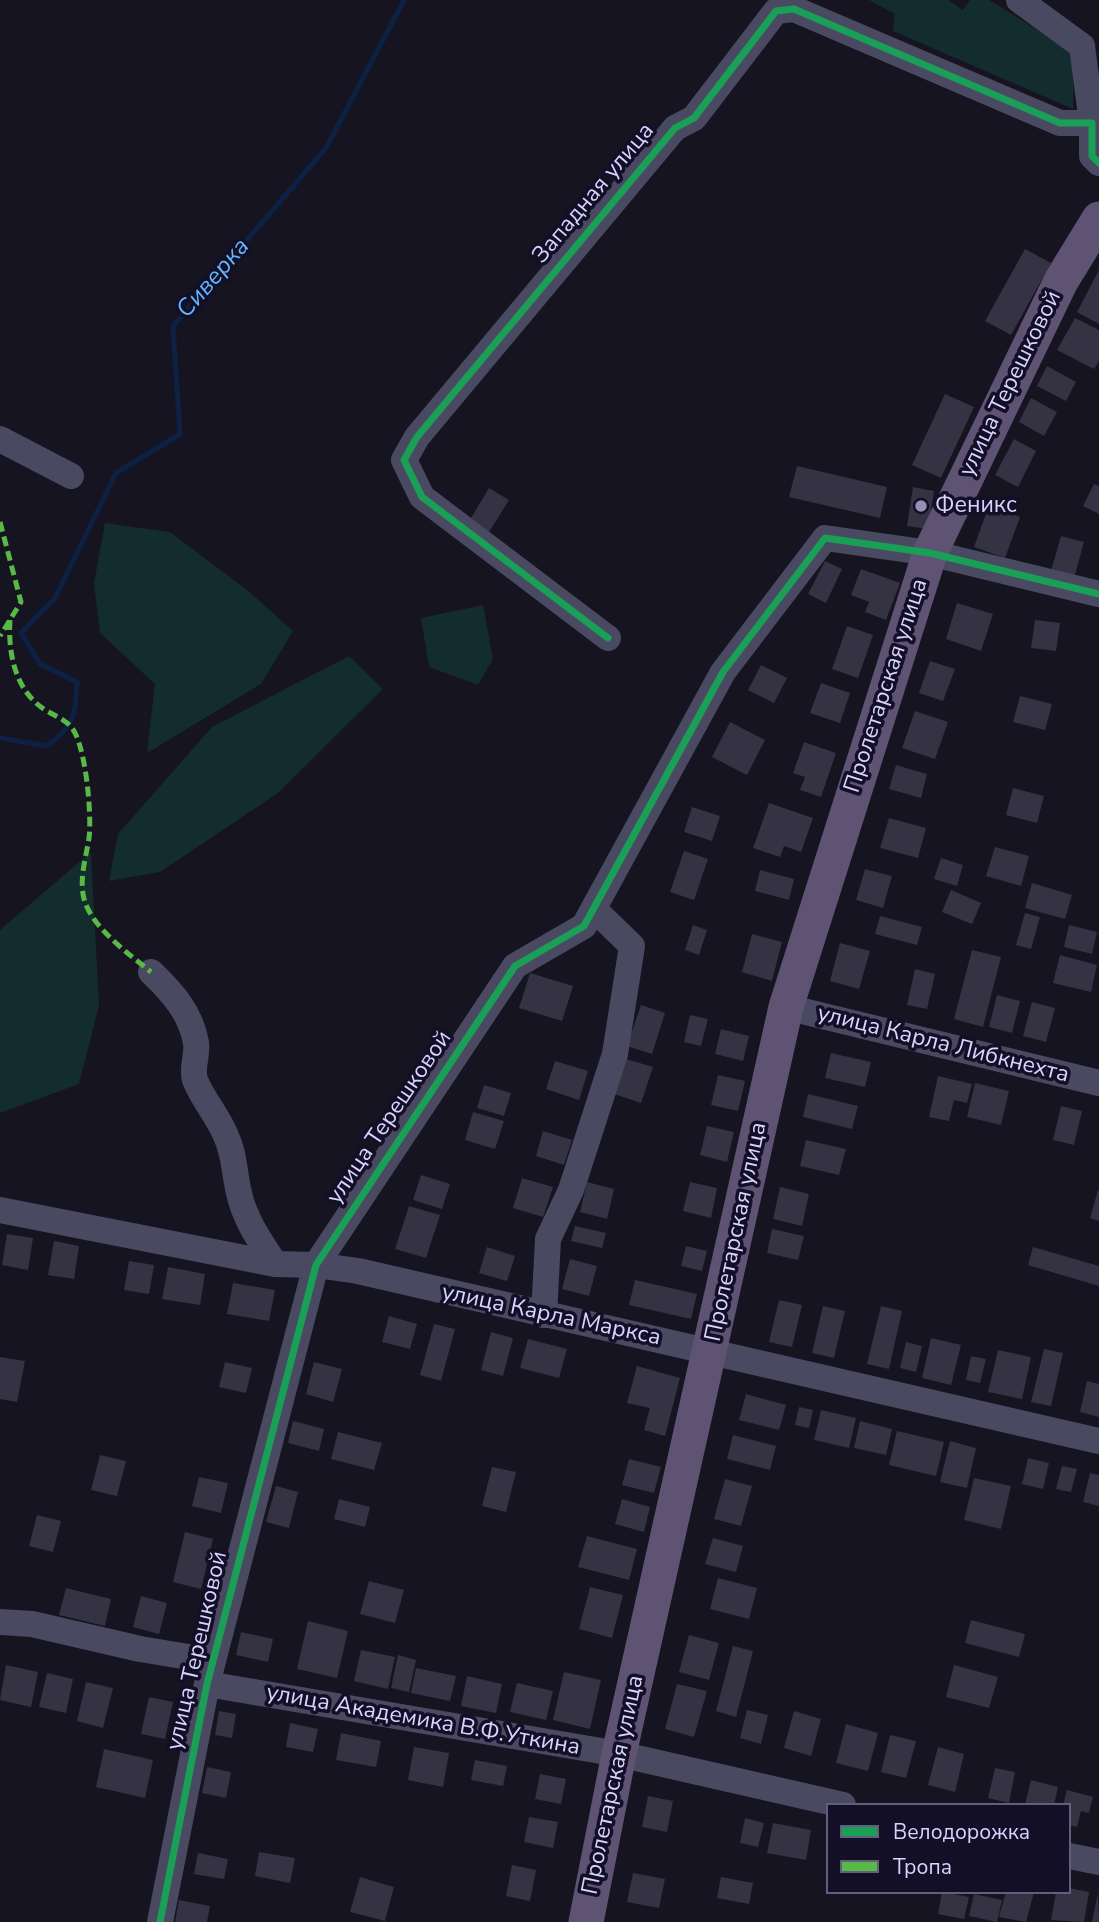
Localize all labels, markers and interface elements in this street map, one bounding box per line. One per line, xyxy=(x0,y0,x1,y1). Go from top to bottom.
street label: Западная улица xyxy=(527,118,661,270)
water label: Сиверка xyxy=(172,233,256,325)
street label: улица Терешковой xyxy=(954,287,1068,481)
place label: Феникс xyxy=(935,492,1017,520)
marker: Феникс xyxy=(913,498,929,514)
street label: Пролетарская улица xyxy=(839,575,935,797)
street label: улица Карла Либкнехта xyxy=(814,1000,1072,1090)
street label: улица Терешковой xyxy=(322,1026,458,1210)
street label: Пролетарская улица xyxy=(700,1120,774,1344)
street label: улица Карла Маркса xyxy=(439,1279,663,1353)
street label: улица Терешковой xyxy=(162,1549,234,1753)
street label: Пролетарская улица xyxy=(577,1673,651,1897)
street label: улица Академика В.Ф.Уткина xyxy=(264,1680,582,1762)
legend xyxy=(826,1803,1071,1894)
text: Велодорожка xyxy=(893,1818,1030,1846)
text: Тропа xyxy=(893,1853,952,1881)

